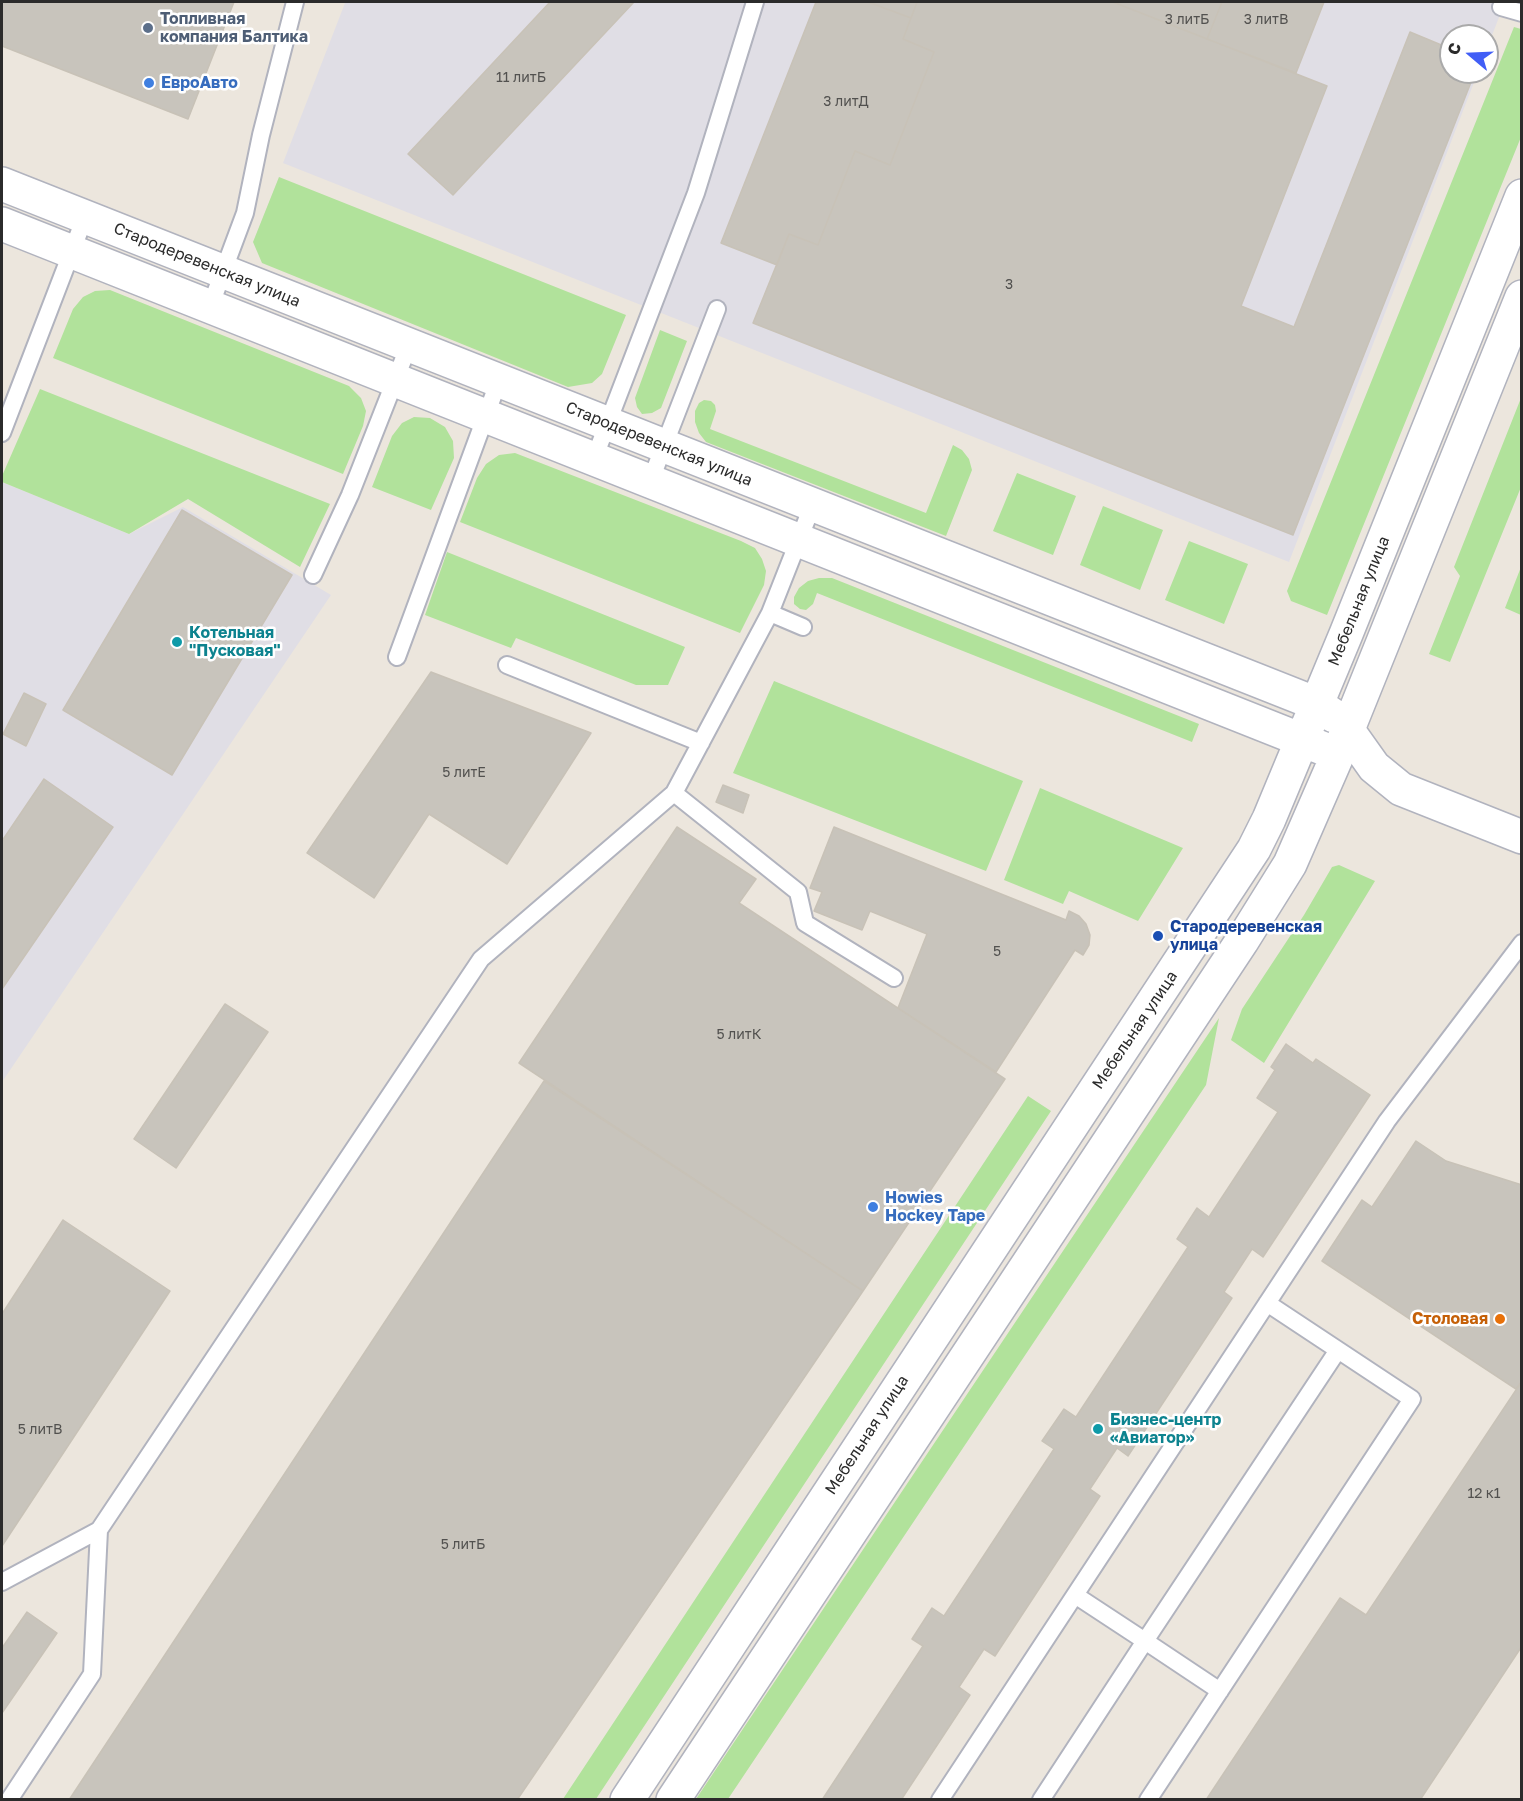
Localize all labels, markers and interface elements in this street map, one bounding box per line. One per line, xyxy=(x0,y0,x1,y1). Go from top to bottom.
place label: Топливная компания Балтика xyxy=(160,9,308,47)
house number: 3 литБ xyxy=(1165,12,1209,28)
house number: 3 литВ xyxy=(1244,12,1288,28)
marker: Топливная компания Балтика xyxy=(141,21,155,35)
north arrow xyxy=(1439,24,1499,84)
text: С xyxy=(1443,40,1465,57)
house number: 11 литБ xyxy=(496,70,546,86)
place label: ЕвроАвто xyxy=(161,73,238,93)
marker: ЕвроАвто xyxy=(142,76,156,90)
house number: 3 литД xyxy=(823,94,869,110)
street label: Стародеревенская улица xyxy=(111,219,303,311)
house number: 3 xyxy=(1005,277,1013,293)
street label: Стародеревенская улица xyxy=(563,398,755,490)
street label: Мебельная улица xyxy=(1324,533,1394,669)
place label: Котельная "Пусковая" xyxy=(189,623,281,661)
marker: Котельная "Пусковая" xyxy=(170,635,184,649)
house number: 5 литЕ xyxy=(442,765,486,781)
place label: Стародеревенская улица xyxy=(1170,917,1322,955)
marker: Стародеревенская улица xyxy=(1151,929,1165,943)
house number: 5 xyxy=(993,944,1001,960)
street label: Мебельная улица xyxy=(1088,967,1182,1093)
house number: 5 литК xyxy=(716,1027,762,1043)
place label: Howies Hockey Tape xyxy=(885,1188,985,1226)
marker: Howies Hockey Tape xyxy=(866,1200,880,1214)
place label: Столовая xyxy=(1412,1309,1488,1329)
marker: Столовая xyxy=(1493,1312,1507,1326)
street label: Мебельная улица xyxy=(821,1372,913,1498)
place label: Бизнес-центр «Авиатор» xyxy=(1110,1410,1221,1448)
house number: 5 литВ xyxy=(18,1422,62,1438)
marker: Бизнес-центр «Авиатор» xyxy=(1091,1422,1105,1436)
house number: 12 к1 xyxy=(1467,1486,1501,1502)
house number: 5 литБ xyxy=(441,1537,485,1553)

